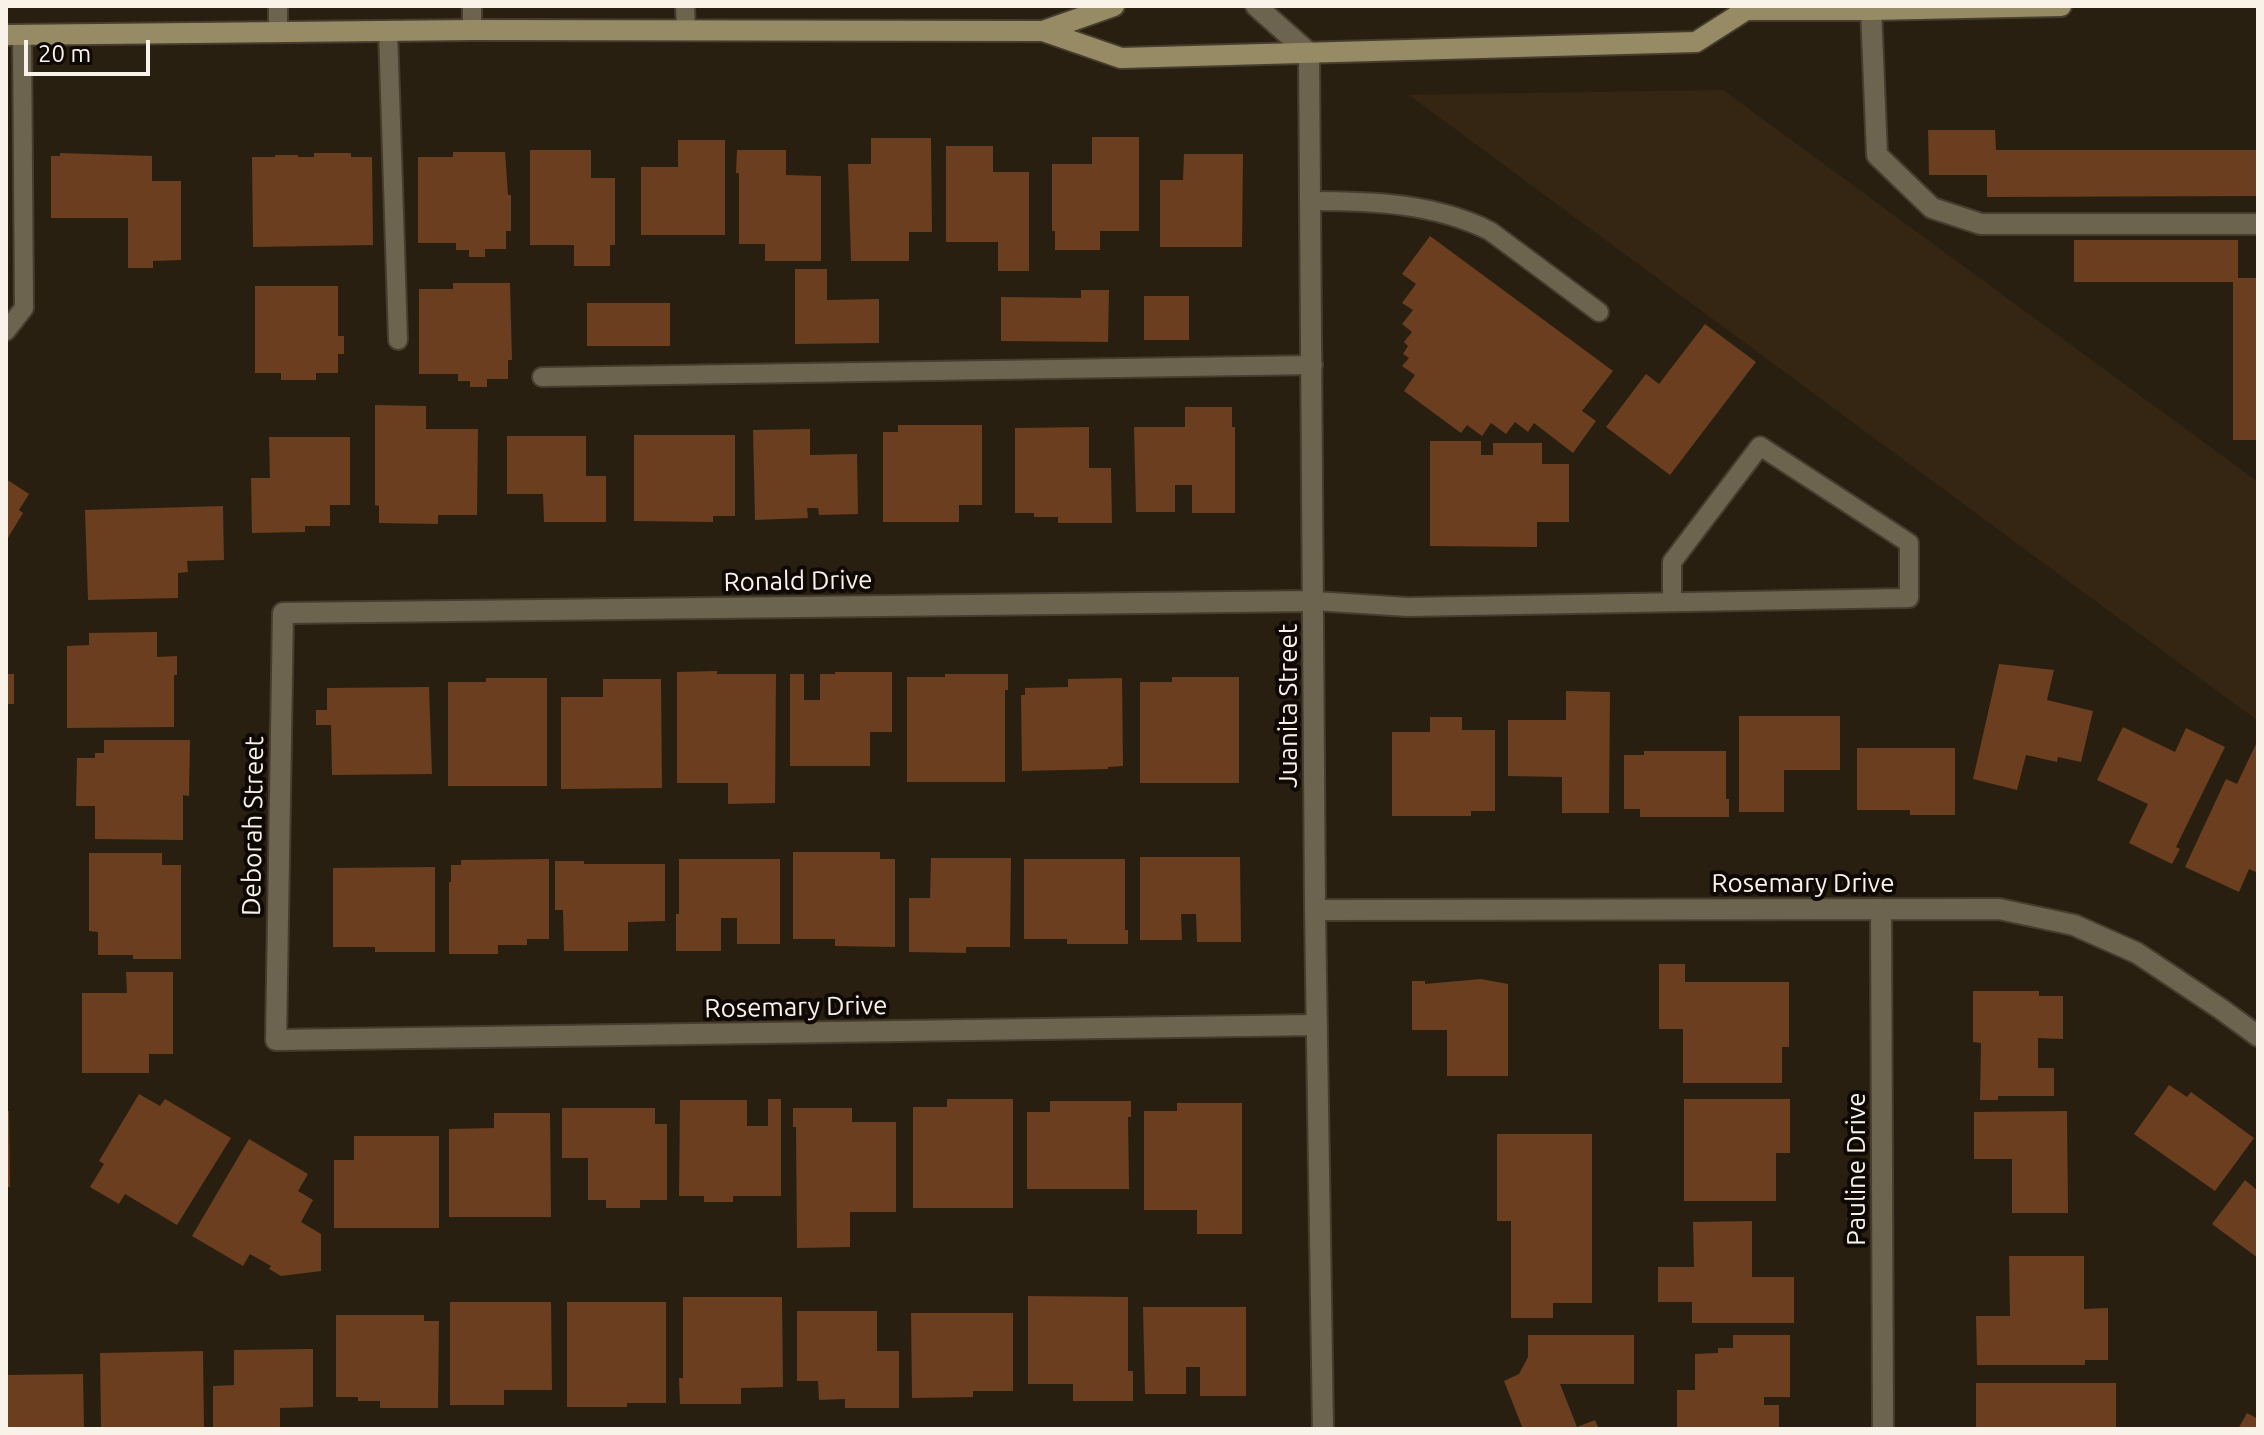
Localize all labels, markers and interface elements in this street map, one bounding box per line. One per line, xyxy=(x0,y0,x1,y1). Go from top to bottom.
scale bar xyxy=(28,24,154,74)
text: 20 m xyxy=(38,40,91,67)
street label: Ronald Drive xyxy=(723,564,873,598)
street label: Juanita Street xyxy=(1272,624,1304,788)
street label: Deborah Street xyxy=(236,736,270,916)
street label: Rosemary Drive xyxy=(1711,867,1895,899)
street label: Rosemary Drive xyxy=(704,990,888,1024)
street label: Pauline Drive xyxy=(1840,1092,1872,1246)

